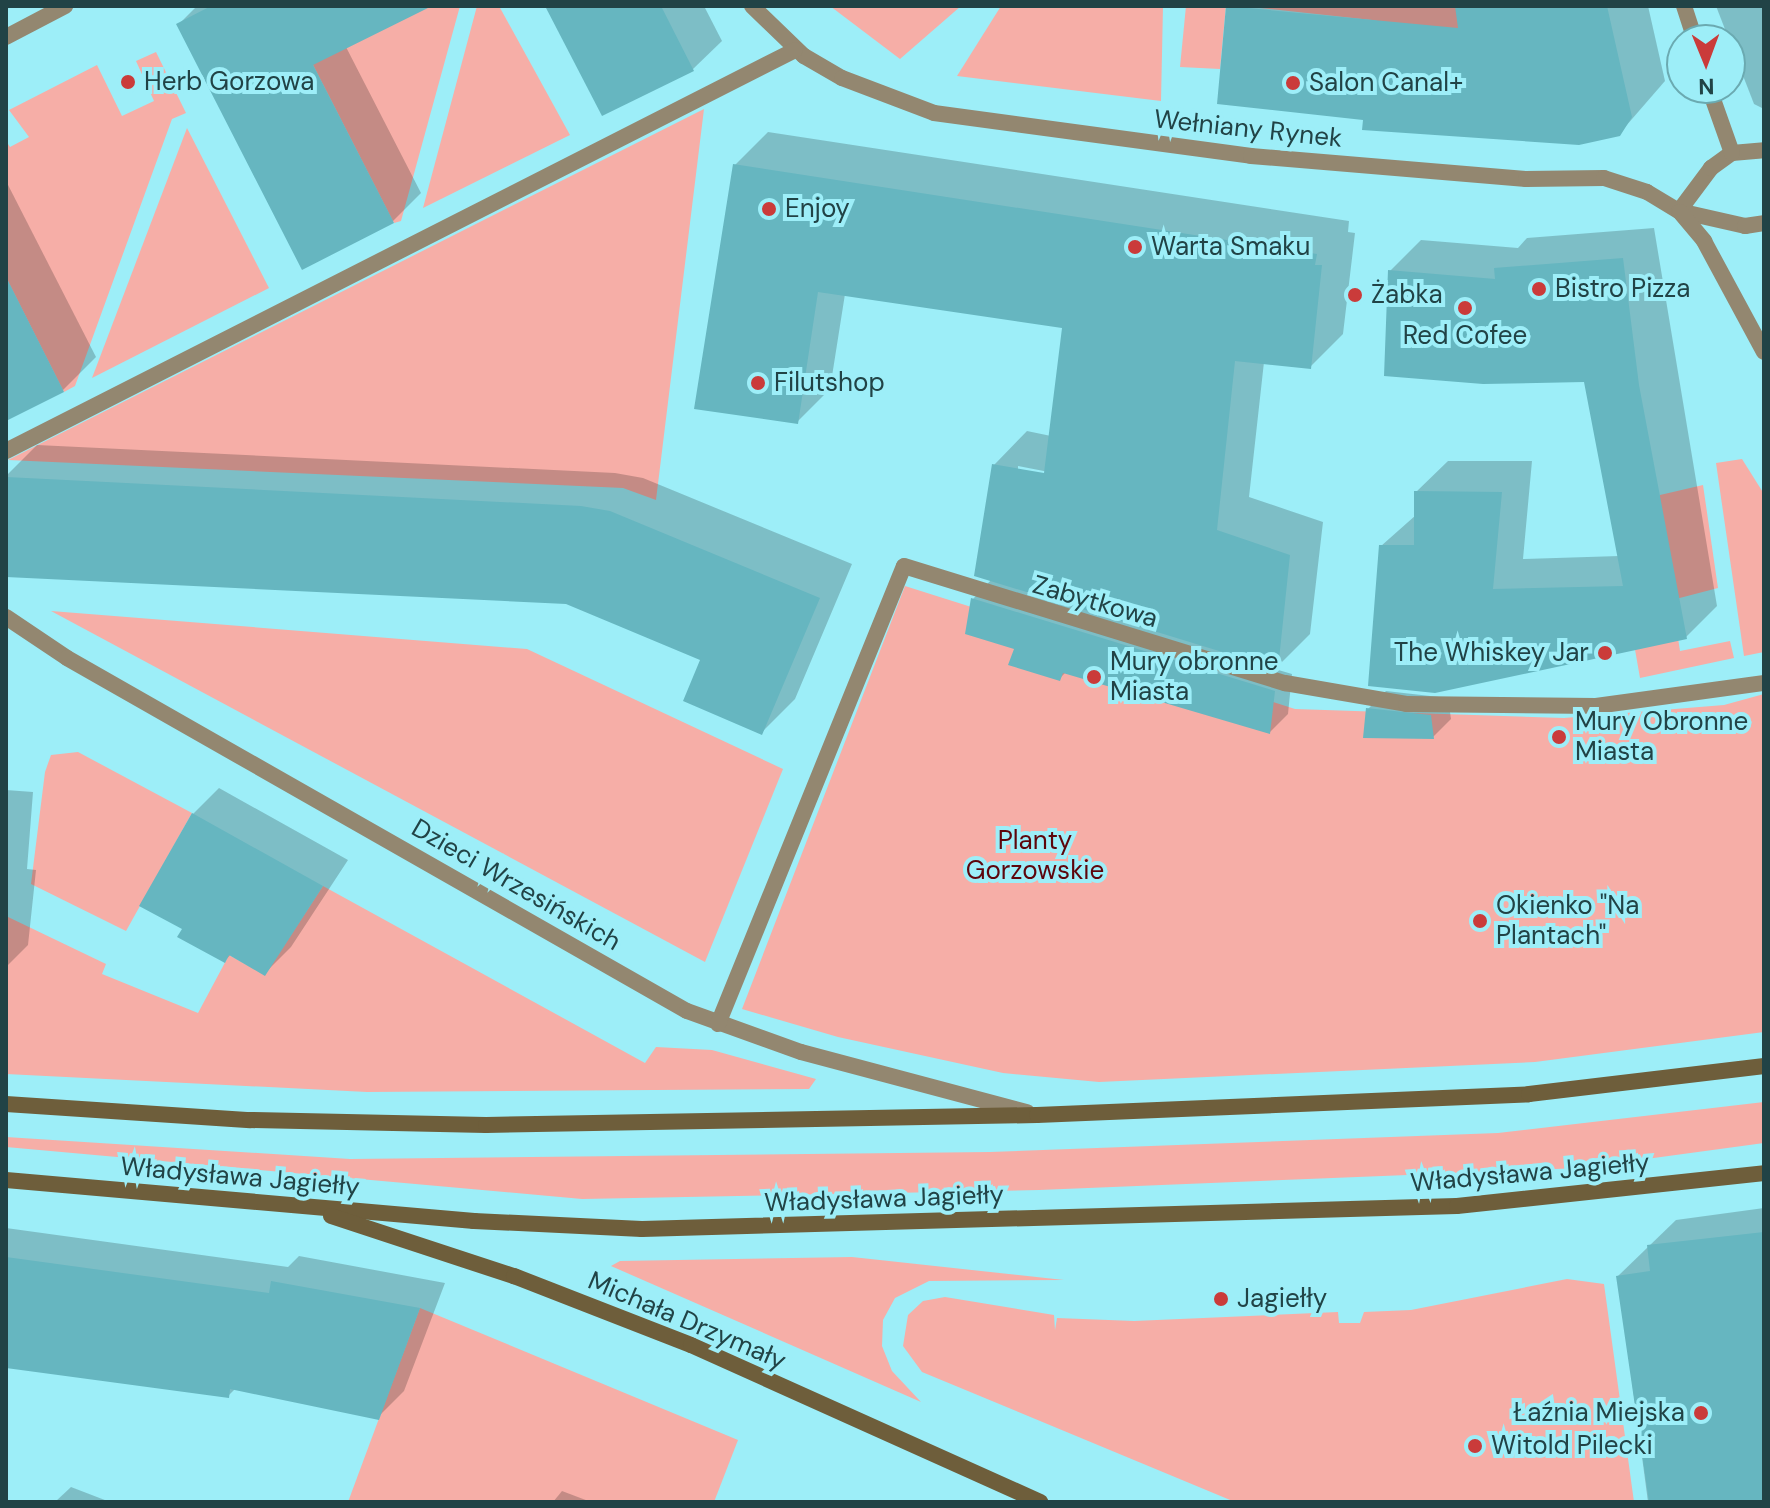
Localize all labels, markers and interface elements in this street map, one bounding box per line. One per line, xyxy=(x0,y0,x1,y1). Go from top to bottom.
north arrow xyxy=(1666,24,1746,104)
place label: Herb Gorzowa xyxy=(144,66,314,98)
place label: Salon Canal+ xyxy=(1309,67,1463,99)
text: N xyxy=(1698,72,1715,101)
marker: Herb Gorzowa xyxy=(119,73,137,91)
marker: Salon Canal+ xyxy=(1284,74,1302,92)
street label: Wełniany Rynek xyxy=(1152,104,1344,154)
place label: Enjoy xyxy=(785,193,850,225)
marker: Enjoy xyxy=(760,200,778,218)
place label: Warta Smaku xyxy=(1151,231,1310,263)
marker: Warta Smaku xyxy=(1126,238,1144,256)
place label: Bistro Pizza xyxy=(1555,273,1690,305)
place label: Żabka xyxy=(1371,279,1443,311)
marker: Bistro Pizza xyxy=(1530,280,1548,298)
marker: Żabka xyxy=(1346,286,1364,304)
marker: Red Cofee xyxy=(1456,299,1474,317)
place label: Red Cofee xyxy=(1403,320,1527,352)
place label: Filutshop xyxy=(774,367,885,399)
marker: Filutshop xyxy=(749,374,767,392)
street label: Zabytkowa xyxy=(1029,569,1161,635)
place label: The Whiskey Jar xyxy=(1394,637,1589,669)
marker: The Whiskey Jar xyxy=(1596,644,1614,662)
place label: Mury obronne Miasta xyxy=(1110,646,1279,708)
marker: Mury obronne Miasta xyxy=(1085,668,1103,686)
place label: Mury Obronne Miasta xyxy=(1575,706,1748,768)
marker: Mury Obronne Miasta xyxy=(1550,728,1568,746)
street label: Dzieci Wrzesińskich xyxy=(406,812,626,958)
park label: Planty Gorzowskie xyxy=(966,825,1104,886)
place label: Okienko "Na Plantach" xyxy=(1496,890,1639,952)
marker: Okienko "Na Plantach" xyxy=(1471,912,1489,930)
street label: Władysława Jagiełły xyxy=(1409,1147,1651,1199)
street label: Władysława Jagiełły xyxy=(119,1151,361,1203)
street label: Władysława Jagiełły xyxy=(764,1179,1004,1219)
street label: Michała Drzymały xyxy=(583,1265,791,1377)
place label: Jagiełły xyxy=(1237,1283,1327,1315)
marker: Jagiełły xyxy=(1212,1290,1230,1308)
place label: Łaźnia Miejska xyxy=(1513,1397,1685,1429)
marker: Łaźnia Miejska xyxy=(1692,1404,1710,1422)
place label: Witold Pilecki xyxy=(1491,1430,1653,1462)
marker: Witold Pilecki xyxy=(1466,1437,1484,1455)

